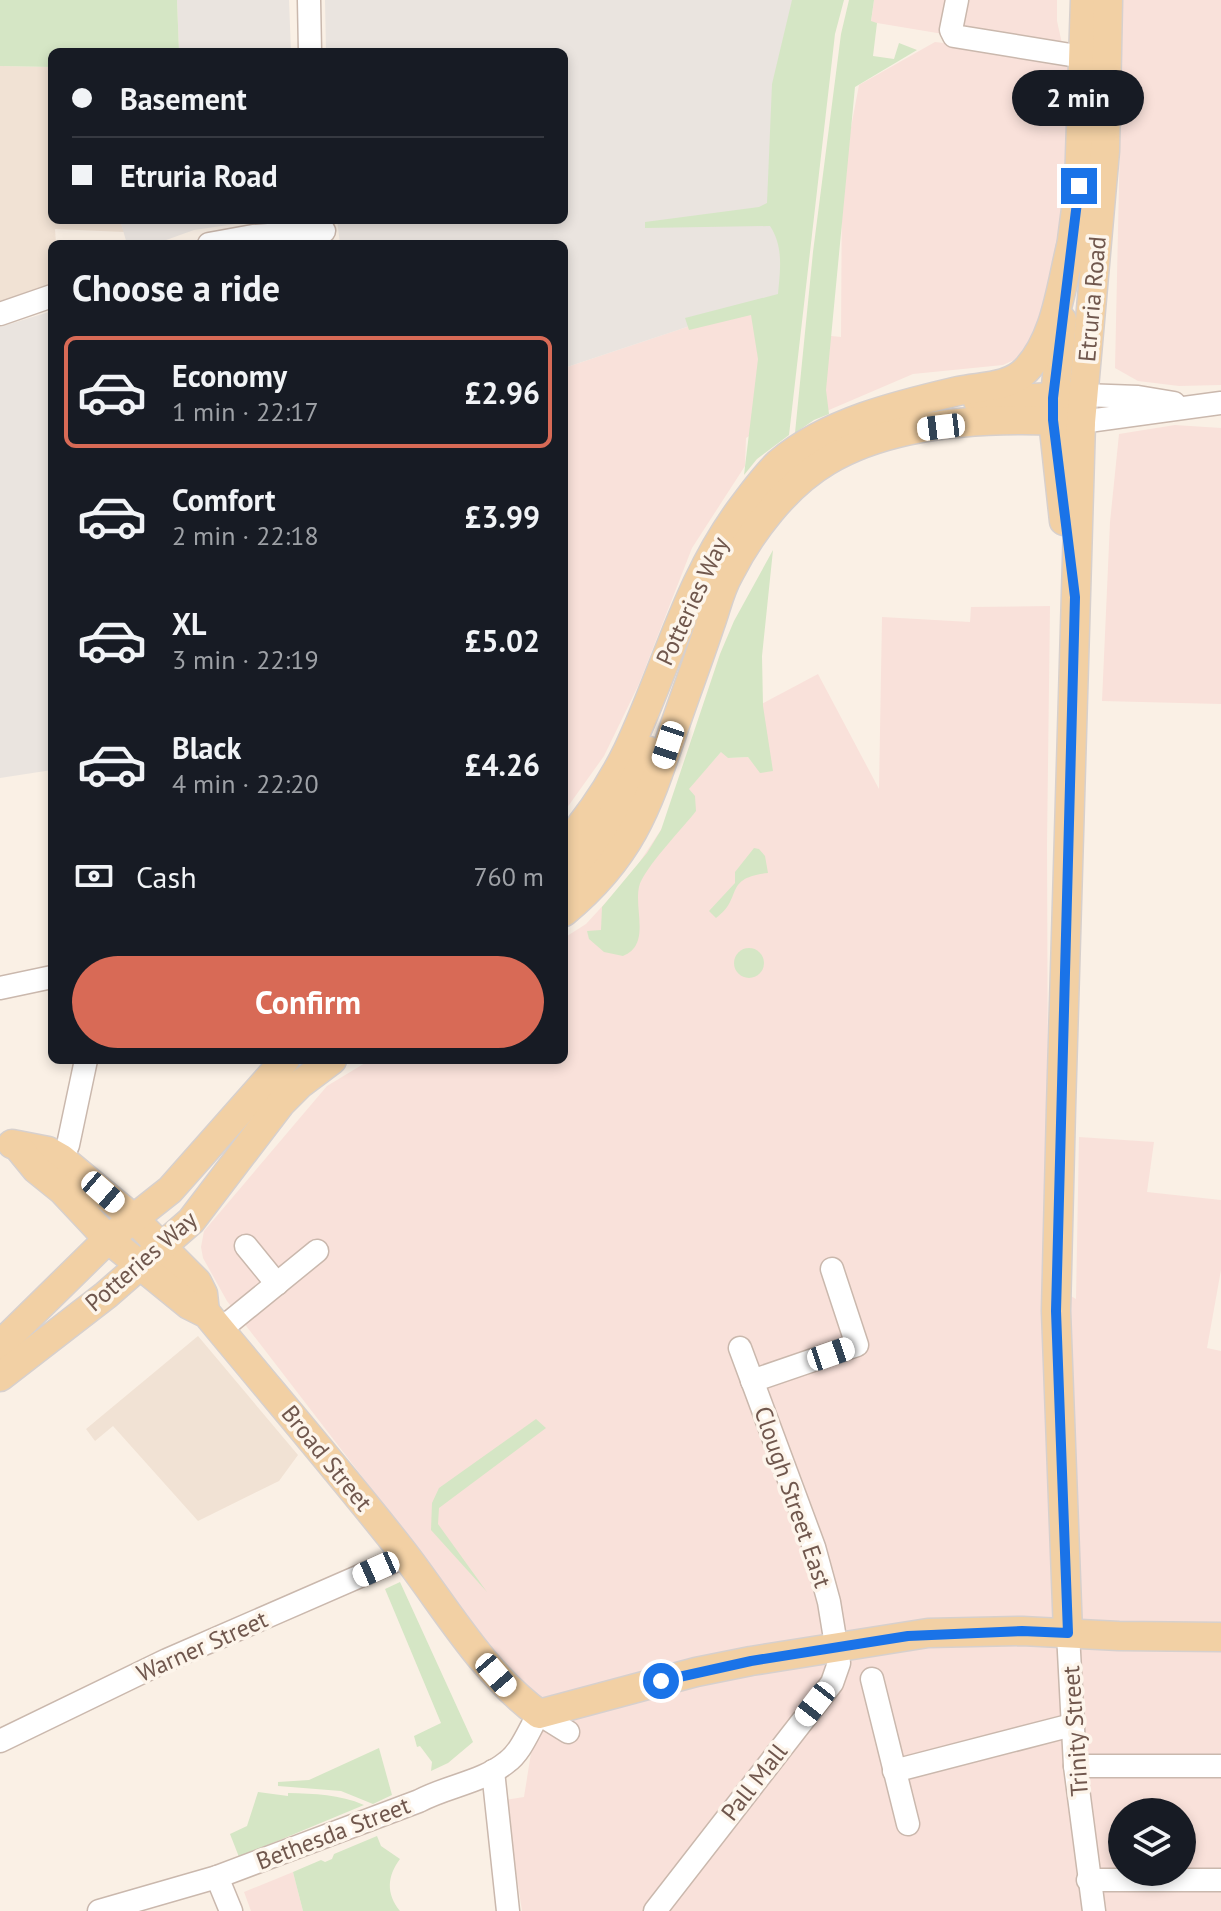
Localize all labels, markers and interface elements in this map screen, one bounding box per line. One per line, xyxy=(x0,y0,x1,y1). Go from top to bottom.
callout: 2 min xyxy=(1013,70,1145,126)
text: Basement xyxy=(120,79,247,118)
text: 2 min xyxy=(1046,81,1110,114)
text: Etruria Road xyxy=(120,156,278,195)
route end xyxy=(1061,168,1097,204)
street label: Etruria Road xyxy=(1071,235,1113,363)
text: Choose a ride xyxy=(72,264,280,311)
icon: car xyxy=(76,356,148,428)
text: Economy xyxy=(172,356,287,395)
text: £2.96 xyxy=(465,373,540,412)
text: 1 min · 22:17 xyxy=(172,395,319,428)
car xyxy=(916,412,966,442)
icon: car xyxy=(76,480,148,552)
text: Comfort xyxy=(172,480,275,519)
text: £3.99 xyxy=(465,497,540,536)
text: 2 min · 22:18 xyxy=(172,519,319,552)
street label: Potteries Way xyxy=(649,532,735,670)
icon: car xyxy=(76,604,148,676)
text: XL xyxy=(172,604,206,643)
text: £5.02 xyxy=(465,621,540,660)
text: 3 min · 22:19 xyxy=(172,643,319,676)
car xyxy=(649,718,687,772)
icon: car xyxy=(76,728,148,800)
text: Black xyxy=(172,728,241,767)
text: £4.26 xyxy=(465,745,540,784)
text: 4 min · 22:20 xyxy=(172,767,319,800)
icon: cash xyxy=(72,854,116,898)
text: Cash xyxy=(136,857,197,896)
text: 760 m xyxy=(473,860,544,893)
button: Confirm xyxy=(72,956,544,1048)
car xyxy=(77,1167,129,1217)
street label: Potteries Way xyxy=(79,1204,203,1318)
car xyxy=(804,1335,858,1373)
street label: Broad Street xyxy=(275,1399,379,1517)
street label: Clough Street East xyxy=(747,1402,839,1592)
car xyxy=(349,1548,403,1590)
street label: Warner Street xyxy=(132,1603,272,1689)
car xyxy=(471,1649,521,1701)
route start xyxy=(643,1663,679,1699)
street label: Trinity Street xyxy=(1055,1665,1095,1797)
car xyxy=(791,1678,839,1730)
street label: Pall Mall xyxy=(714,1737,794,1827)
street label: Bethesda Street xyxy=(252,1789,414,1877)
map controls xyxy=(1108,1798,1196,1886)
button: layers xyxy=(1108,1798,1196,1886)

